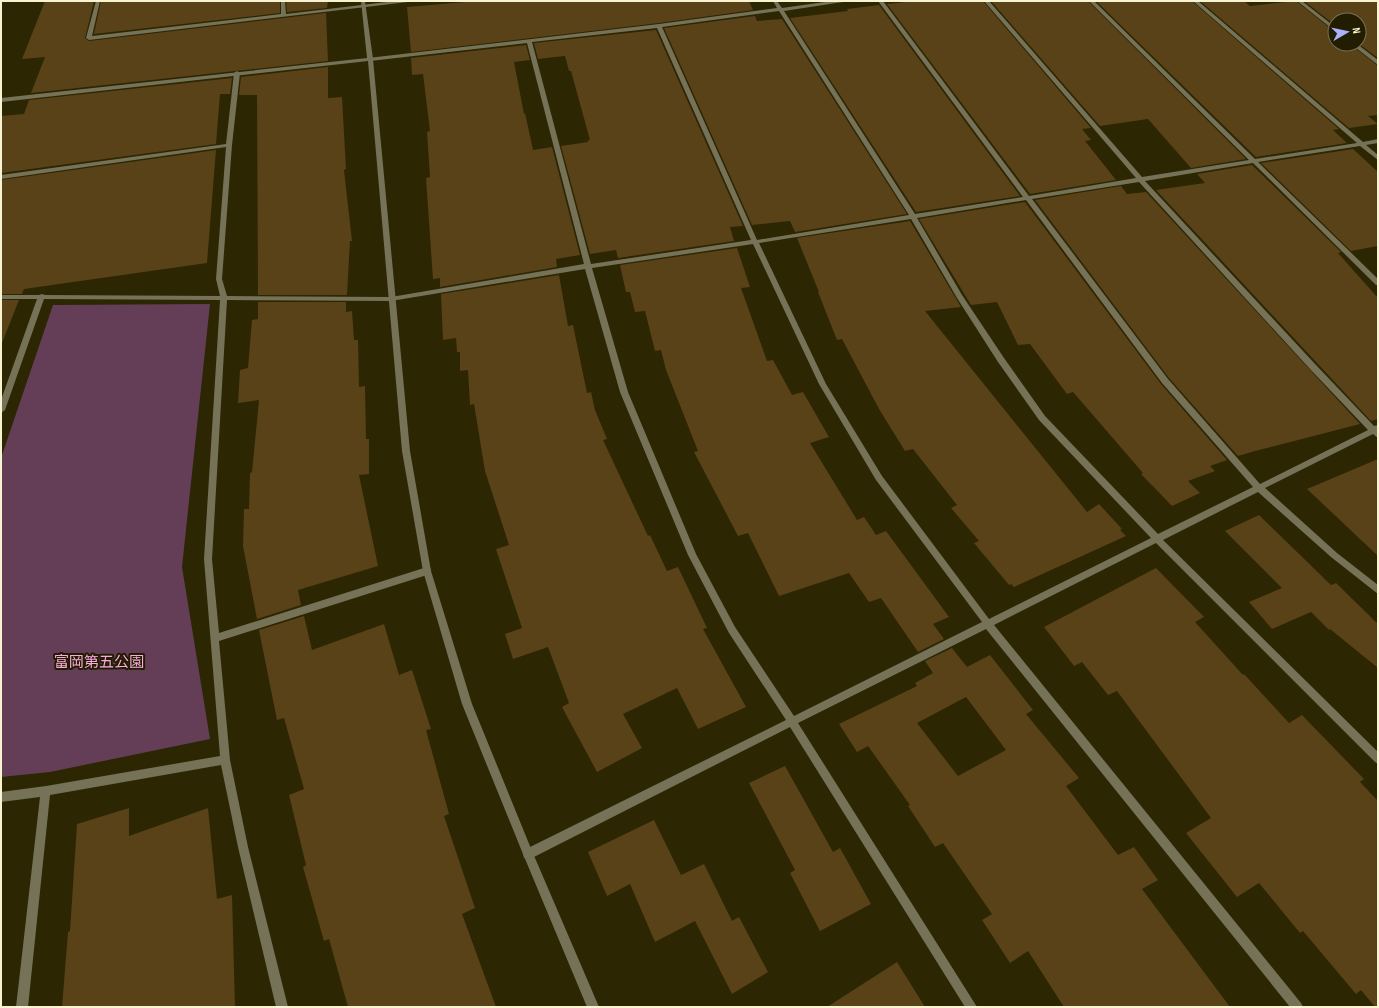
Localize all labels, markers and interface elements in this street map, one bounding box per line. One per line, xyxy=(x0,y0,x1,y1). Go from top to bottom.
north arrow xyxy=(1327,12,1367,52)
text: N xyxy=(1350,27,1363,35)
park label: 富岡第五公園 xyxy=(54,653,144,672)

